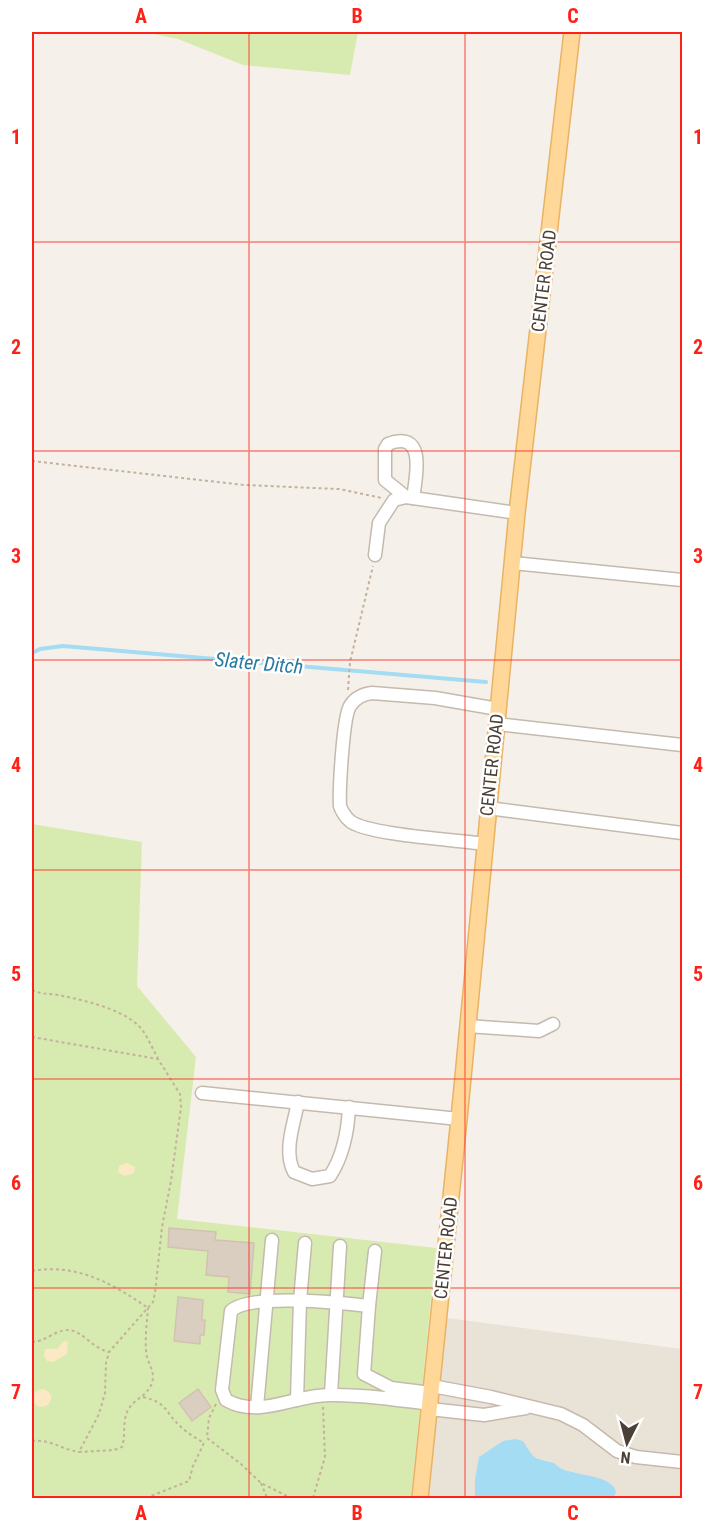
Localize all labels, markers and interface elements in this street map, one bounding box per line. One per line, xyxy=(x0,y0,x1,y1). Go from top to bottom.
text: A xyxy=(135,4,147,28)
text: B xyxy=(351,4,363,28)
text: C xyxy=(567,4,579,28)
text: 1 xyxy=(11,125,21,149)
text: 1 xyxy=(693,125,703,149)
street label: CENTER ROAD xyxy=(527,229,560,333)
text: 2 xyxy=(11,335,21,359)
text: 2 xyxy=(693,335,703,359)
text: 3 xyxy=(11,544,21,568)
text: 3 xyxy=(693,544,703,568)
water label: Slater Ditch xyxy=(214,647,304,679)
street label: CENTER ROAD xyxy=(476,713,507,817)
text: 4 xyxy=(11,753,21,777)
text: 4 xyxy=(693,753,703,777)
text: 5 xyxy=(11,962,21,986)
text: 5 xyxy=(693,962,703,986)
text: 6 xyxy=(11,1171,21,1195)
text: 6 xyxy=(693,1171,703,1195)
street label: CENTER ROAD xyxy=(430,1196,461,1300)
text: 7 xyxy=(11,1380,21,1404)
text: 7 xyxy=(693,1380,703,1404)
north arrow xyxy=(597,1413,657,1473)
text: N xyxy=(620,1447,631,1467)
text: A xyxy=(135,1501,147,1525)
text: B xyxy=(351,1501,363,1525)
text: C xyxy=(567,1501,579,1525)

